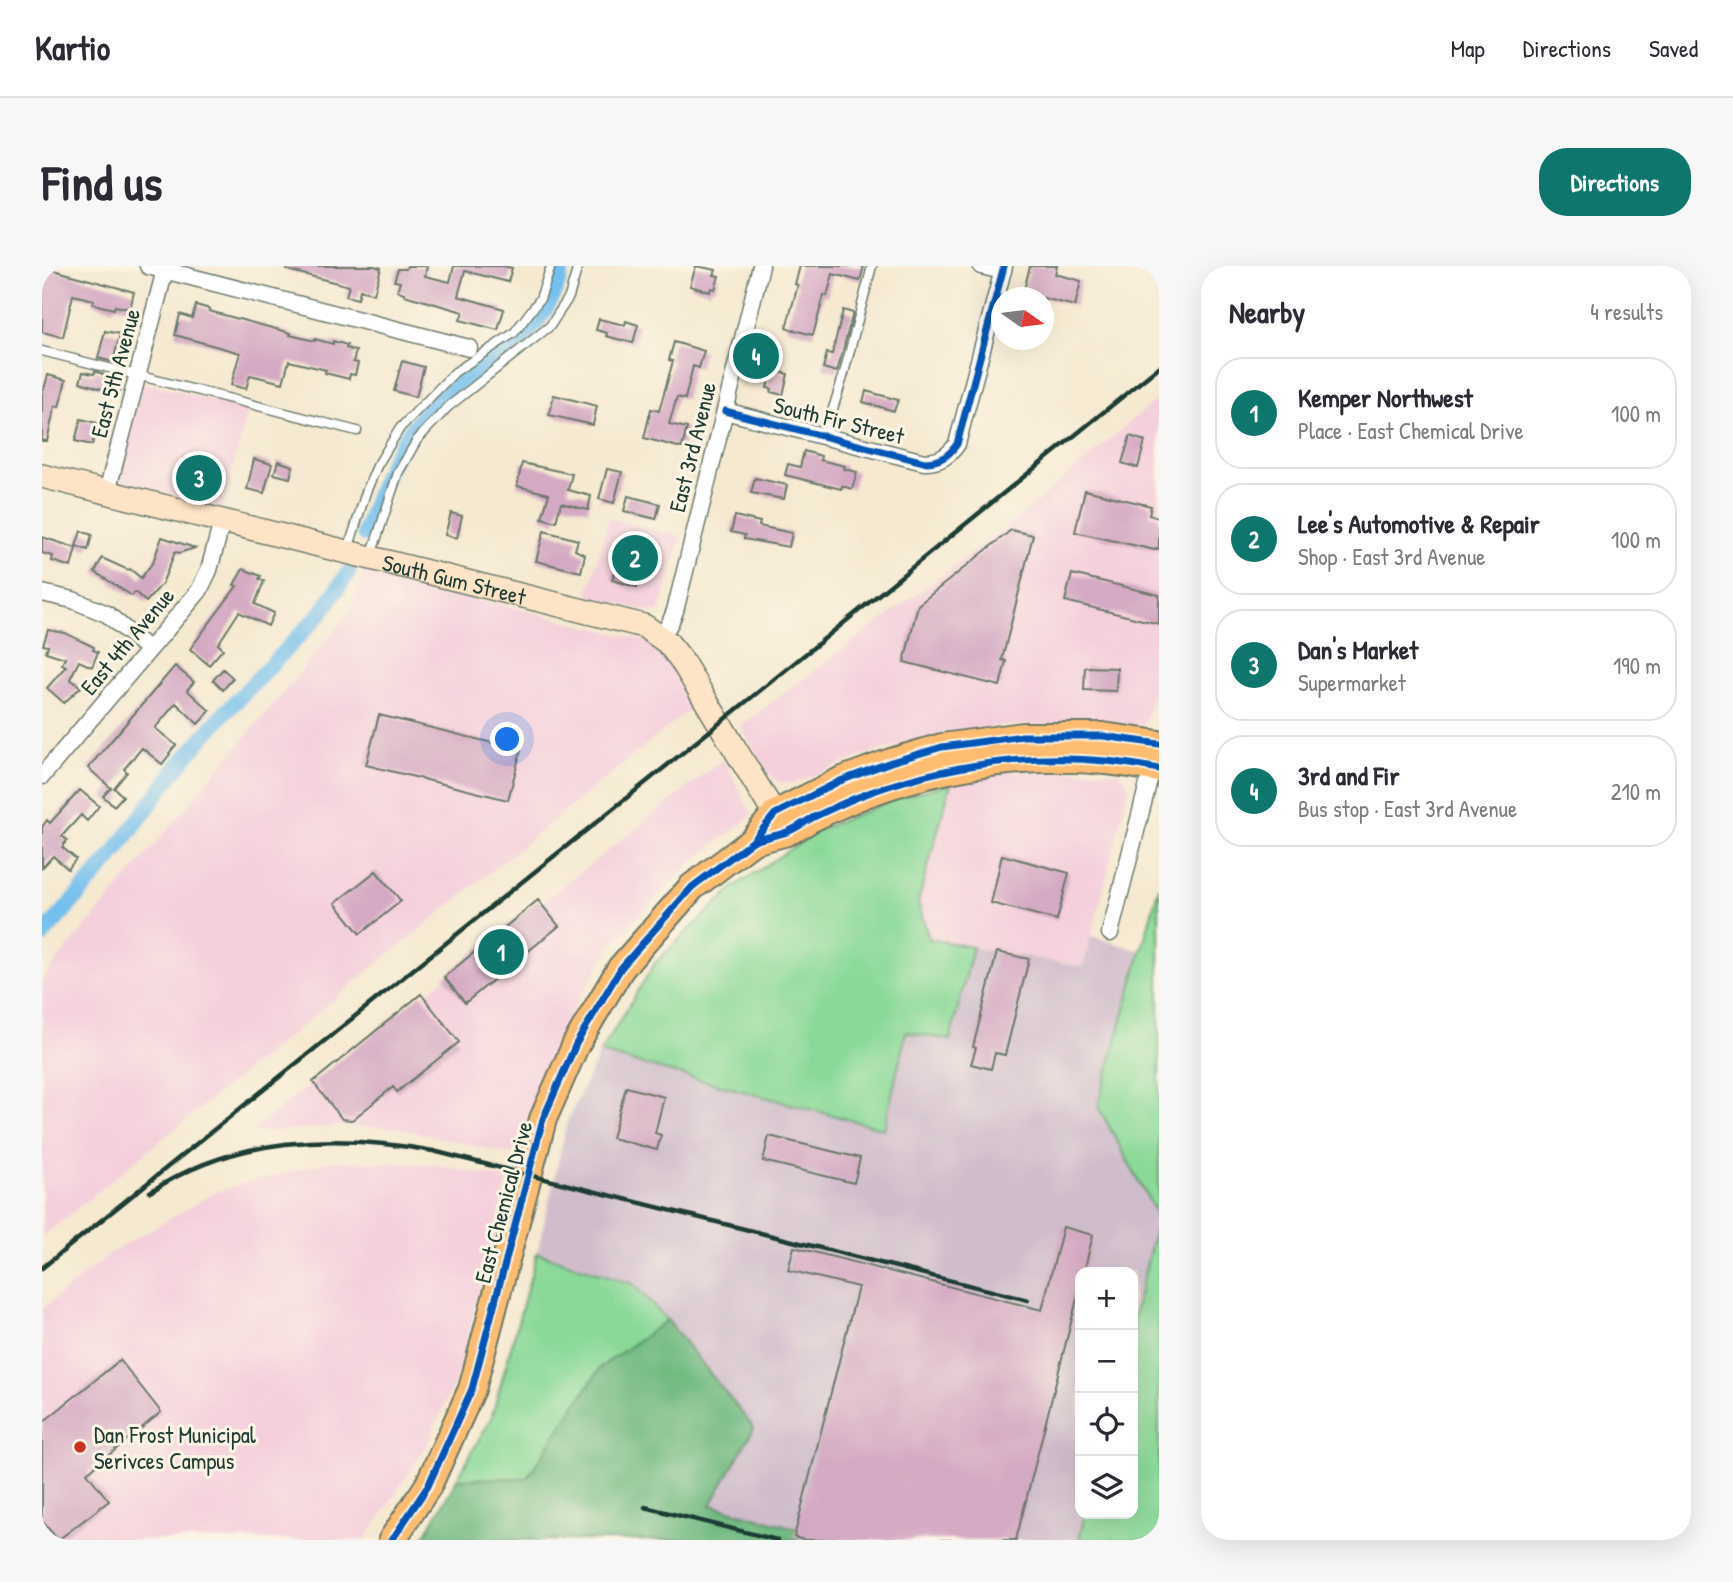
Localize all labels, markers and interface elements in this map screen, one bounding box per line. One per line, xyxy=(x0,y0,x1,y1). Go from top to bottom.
text: Kartio xyxy=(35,26,110,70)
text: Map xyxy=(1451,32,1485,64)
text: Directions xyxy=(1523,32,1611,64)
text: Saved xyxy=(1649,32,1698,64)
button: Directions xyxy=(1539,148,1691,216)
text: Find us xyxy=(42,149,162,215)
north arrow xyxy=(991,287,1054,350)
text: Nearby xyxy=(1229,292,1305,332)
text: 4 results xyxy=(1590,296,1663,327)
street label: East 5th Avenue xyxy=(83,305,147,441)
pin: 4 xyxy=(733,330,779,382)
street label: East 3rd Avenue xyxy=(661,379,723,515)
text: Kemper Northwest xyxy=(1298,380,1473,415)
street label: South Fir Street xyxy=(771,389,908,451)
text: 1 xyxy=(1250,398,1258,429)
text: 100 m xyxy=(1611,398,1661,429)
text: Place · East Chemical Drive xyxy=(1298,415,1524,446)
pin: 3 xyxy=(176,452,222,504)
text: Lee's Automotive & Repair xyxy=(1298,506,1540,541)
text: 2 xyxy=(1249,524,1259,555)
text: 100 m xyxy=(1611,524,1661,555)
pin: 2 xyxy=(612,532,658,584)
text: Shop · East 3rd Avenue xyxy=(1298,541,1486,572)
street label: South Gum Street xyxy=(379,546,530,612)
street label: East 4th Avenue xyxy=(73,581,181,701)
text: Dan's Market xyxy=(1298,632,1418,667)
text: 3 xyxy=(1249,650,1259,681)
text: 190 m xyxy=(1613,650,1661,681)
text: Supermarket xyxy=(1298,667,1406,698)
your location xyxy=(490,722,524,756)
text: 3rd and Fir xyxy=(1298,758,1399,793)
text: 4 xyxy=(1250,776,1258,807)
text: 210 m xyxy=(1611,776,1661,807)
text: Bus stop · East 3rd Avenue xyxy=(1298,793,1517,824)
pin: 1 xyxy=(478,926,524,978)
street label: East Chemical Drive xyxy=(467,1118,539,1286)
map controls xyxy=(1075,1267,1138,1519)
button: + xyxy=(1075,1267,1138,1330)
button: − xyxy=(1075,1330,1138,1393)
button: locate xyxy=(1075,1393,1138,1456)
place label: Dan Frost Municipal Serivces Campus xyxy=(94,1419,257,1476)
marker: Dan Frost Municipal Serivces Campus xyxy=(72,1439,88,1455)
button: layers xyxy=(1075,1456,1138,1519)

